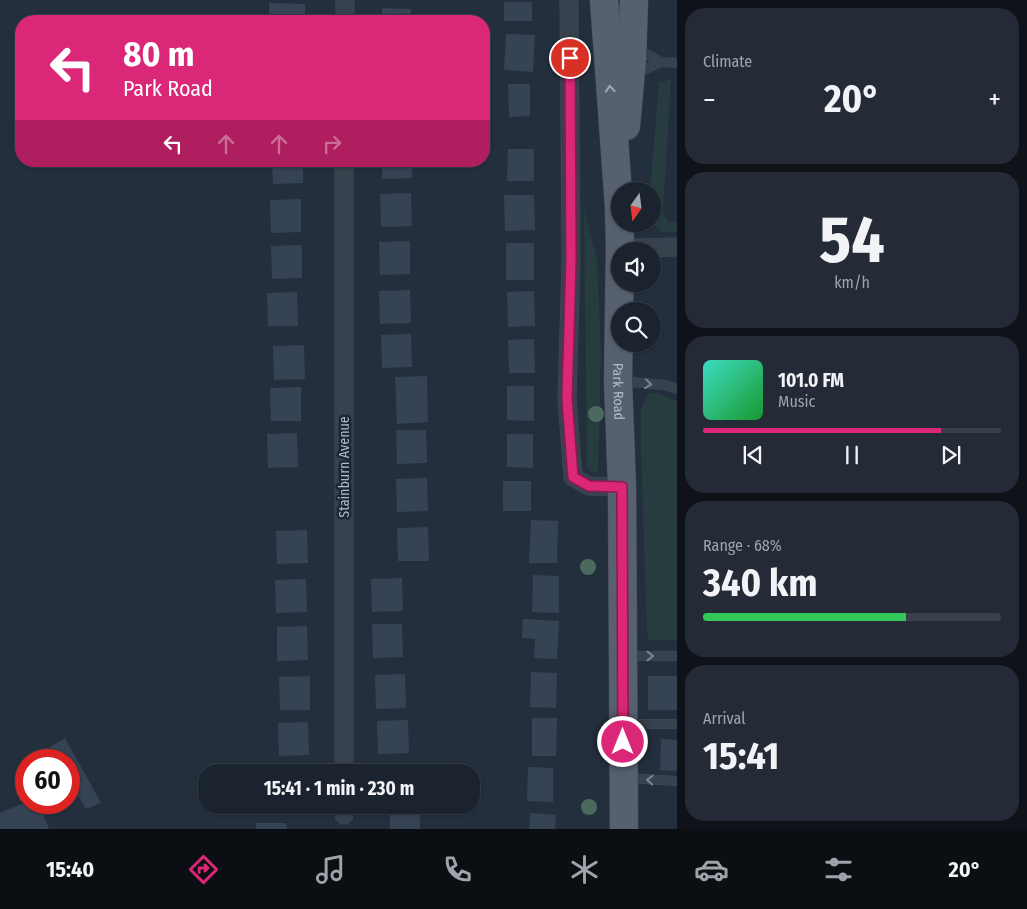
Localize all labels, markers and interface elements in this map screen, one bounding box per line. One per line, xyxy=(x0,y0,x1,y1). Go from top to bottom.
text: 80 m xyxy=(123,33,195,75)
icon: left xyxy=(40,35,105,100)
pin xyxy=(549,37,591,79)
icon: arrive xyxy=(556,44,584,72)
text: Climate xyxy=(703,52,752,71)
text: Park Road xyxy=(123,75,213,102)
text: 20° xyxy=(824,76,880,122)
text: − xyxy=(703,83,716,116)
text: + xyxy=(988,83,1001,116)
one-way arrow xyxy=(605,85,616,93)
icon: left xyxy=(159,130,187,158)
icon: ahead xyxy=(212,130,240,158)
icon: ahead xyxy=(265,130,293,158)
icon: right xyxy=(318,130,346,158)
north arrow xyxy=(611,182,661,232)
map controls xyxy=(611,182,661,352)
text: 54 xyxy=(819,201,885,279)
button: sound xyxy=(611,242,661,292)
text: km/h xyxy=(834,273,870,292)
button: search xyxy=(611,302,661,352)
street label: Park Road xyxy=(609,363,627,420)
text: 101.0 FM xyxy=(778,369,844,392)
one-way arrow xyxy=(644,378,652,389)
text: Music xyxy=(778,392,815,411)
street label: Stainburn Avenue xyxy=(336,416,353,518)
icon: previous xyxy=(739,441,767,469)
icon: pause xyxy=(838,441,866,469)
icon: next xyxy=(937,441,965,469)
text: Range · 68% xyxy=(703,536,782,555)
text: 340 km xyxy=(703,560,817,606)
one-way arrow xyxy=(646,651,654,661)
text: Arrival xyxy=(703,709,745,728)
position arrow xyxy=(596,715,648,767)
text: 15:41 xyxy=(703,733,779,779)
speed limit sign: 60 xyxy=(15,749,80,814)
one-way arrow xyxy=(646,774,654,785)
text: 15:41 · 1 min · 230 m xyxy=(264,777,414,800)
icon: directions xyxy=(186,852,221,887)
icon: music xyxy=(313,852,348,887)
icon: phone xyxy=(440,852,475,887)
icon: climate xyxy=(567,852,602,887)
icon: car xyxy=(694,852,729,887)
icon: filters xyxy=(821,852,856,887)
text: 15:40 xyxy=(46,856,94,883)
text: 20° xyxy=(948,856,981,883)

